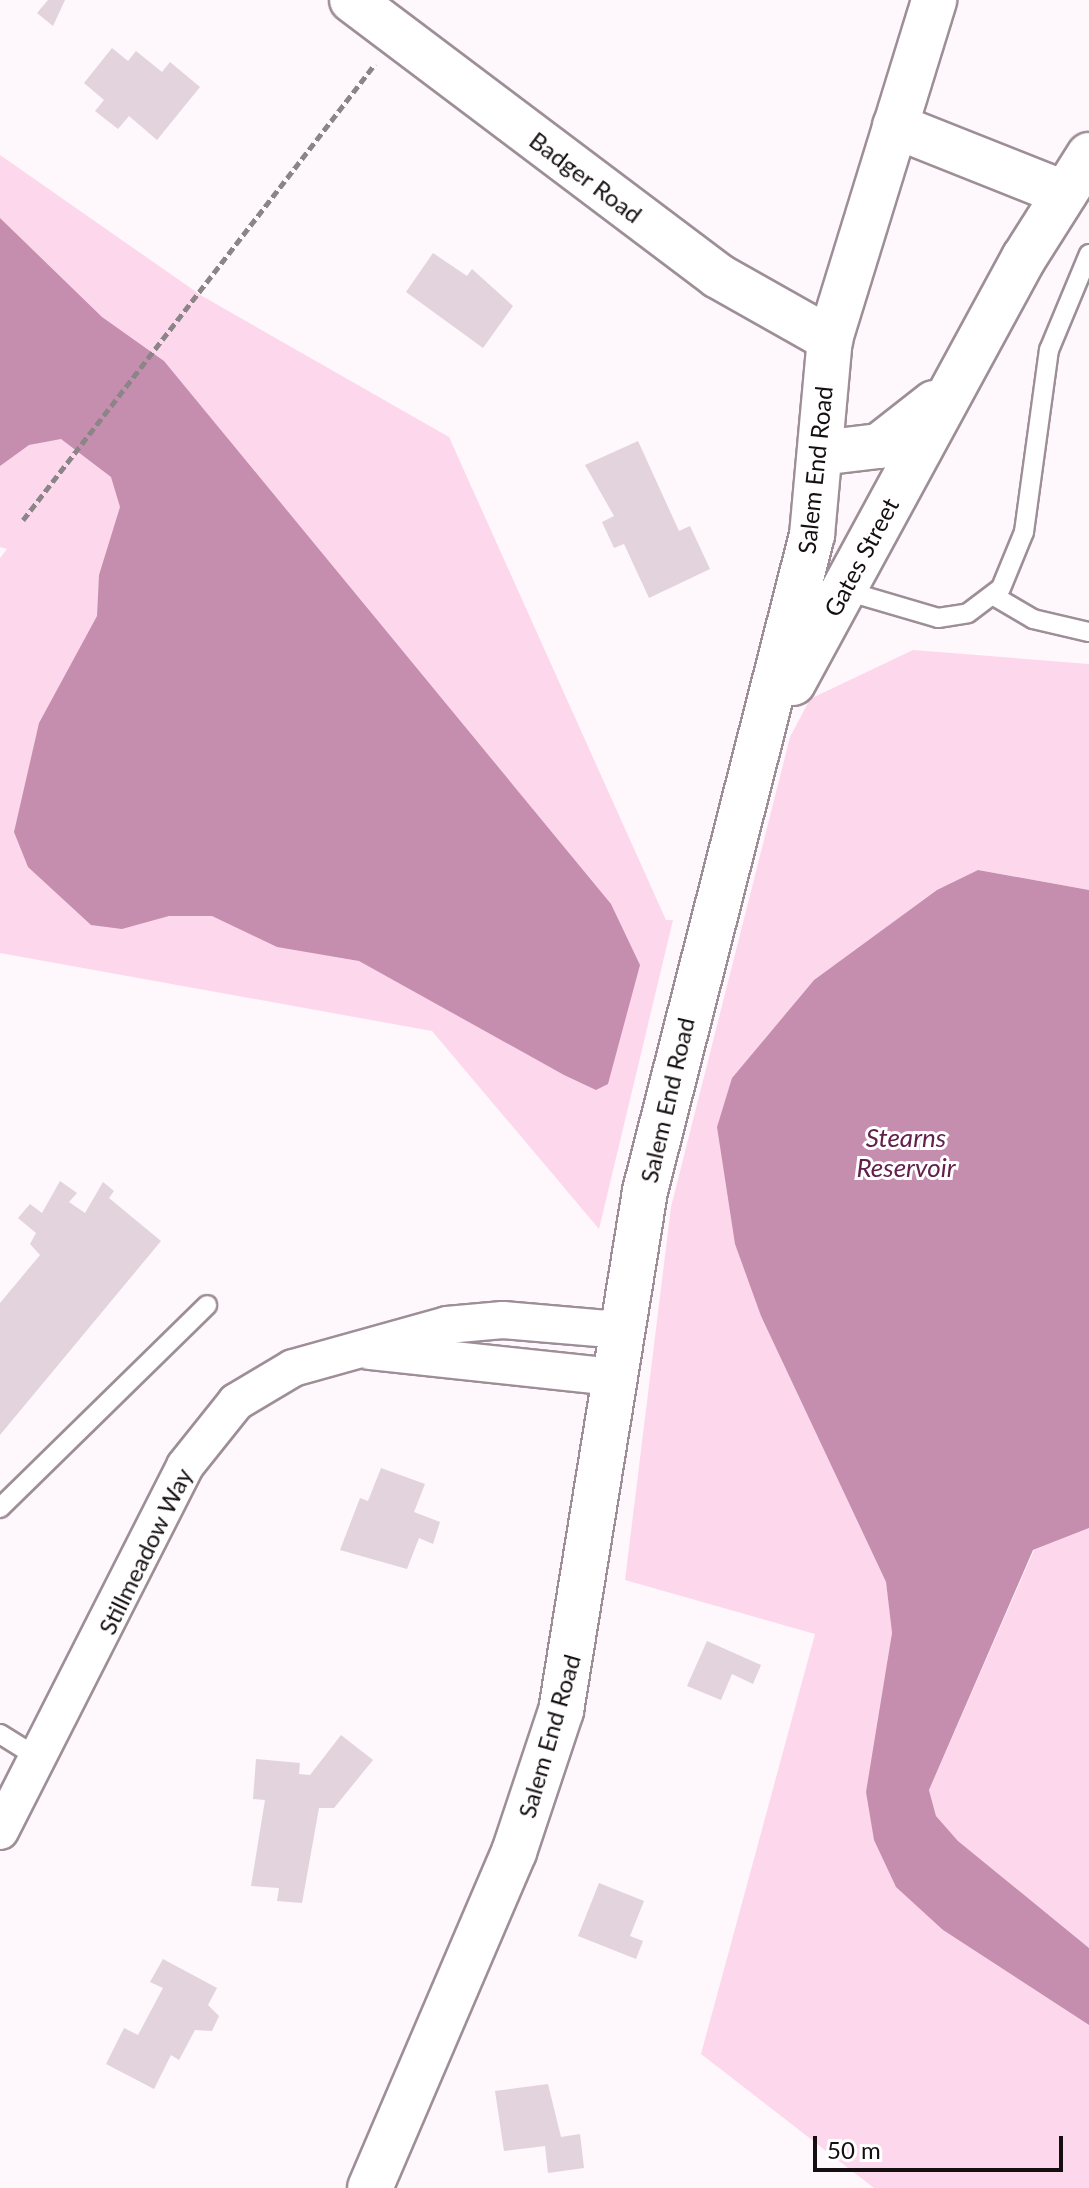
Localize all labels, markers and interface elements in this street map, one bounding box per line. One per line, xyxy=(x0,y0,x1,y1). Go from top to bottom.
street label: Badger Road xyxy=(524,125,648,229)
street label: Salem End Road xyxy=(792,385,838,555)
street label: Gates Street xyxy=(818,493,904,621)
street label: Salem End Road xyxy=(634,1015,700,1185)
water label: Stearns Reservoir xyxy=(856,1122,956,1184)
street label: Stillmeadow Way xyxy=(92,1463,198,1639)
street label: Salem End Road xyxy=(512,1651,586,1821)
scale bar xyxy=(817,2120,1067,2170)
text: 50 m xyxy=(827,2135,881,2164)

